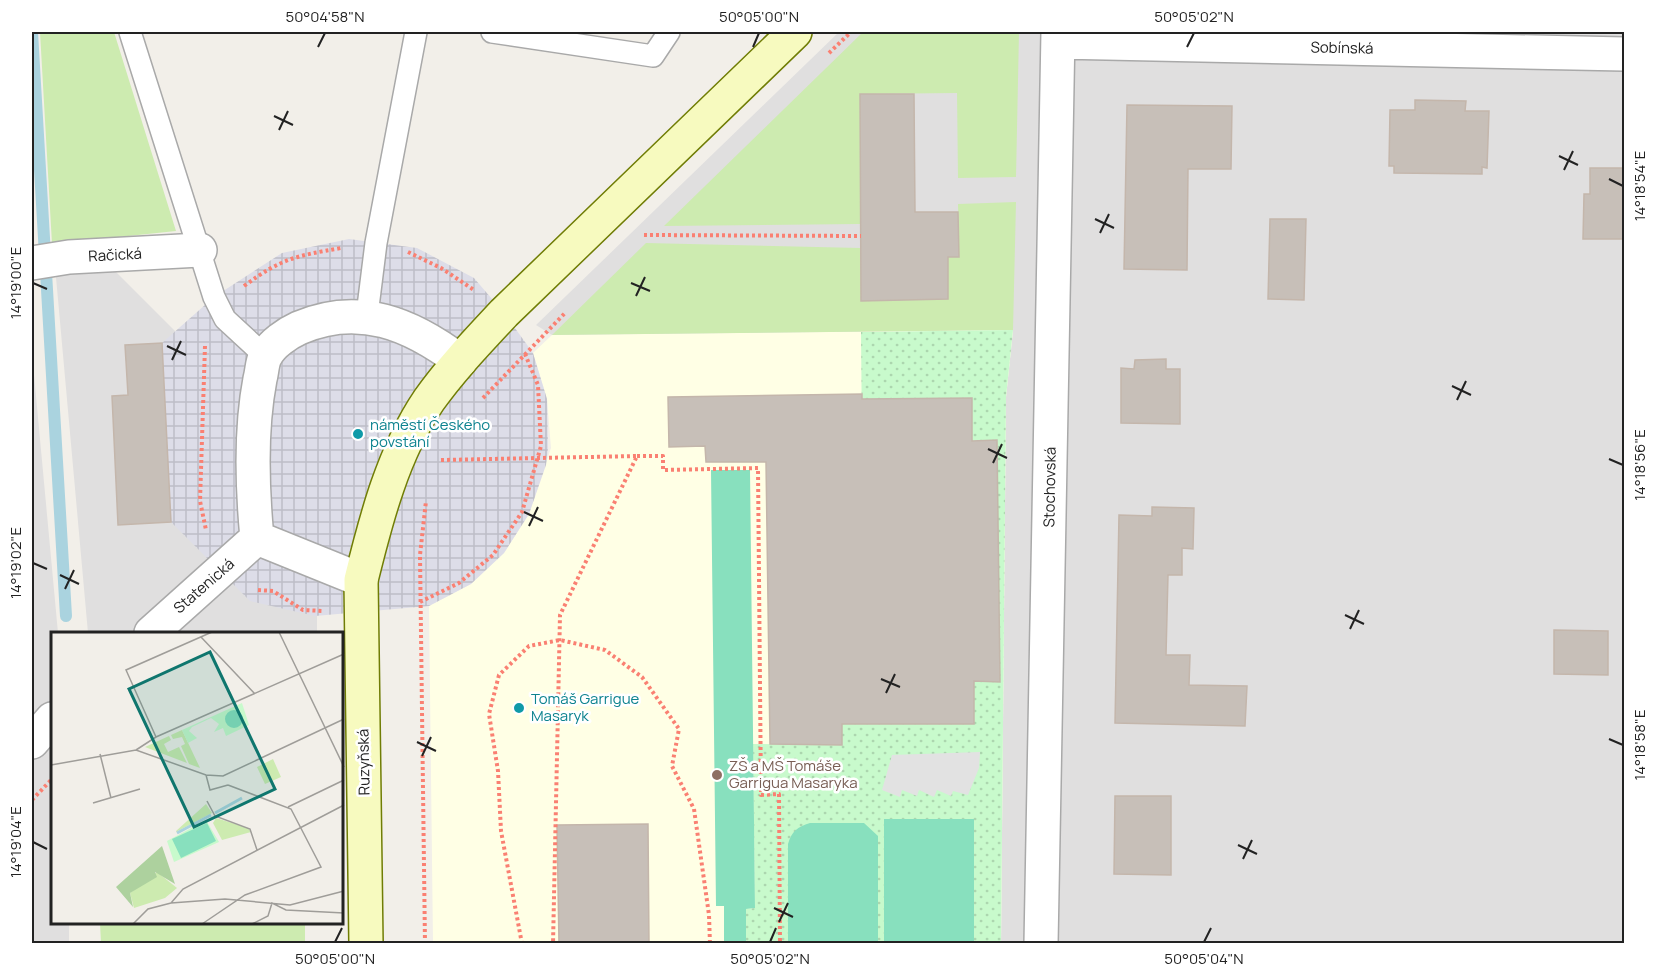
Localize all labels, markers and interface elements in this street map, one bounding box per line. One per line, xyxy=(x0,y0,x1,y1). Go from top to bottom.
text: 50°04'58"N xyxy=(286,6,364,27)
text: 50°05'00"N xyxy=(719,6,799,27)
text: 50°05'02"N xyxy=(1154,6,1234,27)
street label: Sobínská xyxy=(1310,36,1374,59)
text: 14°18'54"E xyxy=(1629,151,1650,221)
street label: Račická xyxy=(88,243,142,266)
text: 14°19'00"E xyxy=(5,247,26,319)
place label: náměstí Českého povstání xyxy=(370,414,490,452)
marker: náměstí Českého povstání xyxy=(351,427,365,441)
text: 14°18'56"E xyxy=(1629,429,1650,501)
street label: Stochovská xyxy=(1038,447,1061,527)
text: 14°19'02"E xyxy=(5,527,26,599)
street label: Statenická xyxy=(169,553,239,618)
inset map xyxy=(51,632,344,924)
place label: Tomáš Garrigue Masaryk xyxy=(531,688,640,726)
marker: Tomáš Garrigue Masaryk xyxy=(512,701,526,715)
text: 14°18'58"E xyxy=(1629,709,1650,781)
street label: Ruzyňská xyxy=(352,729,375,795)
place label: ZŠ a MŠ Tomáše Garrigua Masaryka xyxy=(729,755,858,793)
marker: ZŠ a MŠ Tomáše Garrigua Masaryka xyxy=(710,768,724,782)
text: 14°19'04"E xyxy=(5,806,26,878)
text: 50°05'00"N xyxy=(295,948,375,969)
text: 50°05'02"N xyxy=(730,948,810,969)
text: 50°05'04"N xyxy=(1164,948,1244,969)

